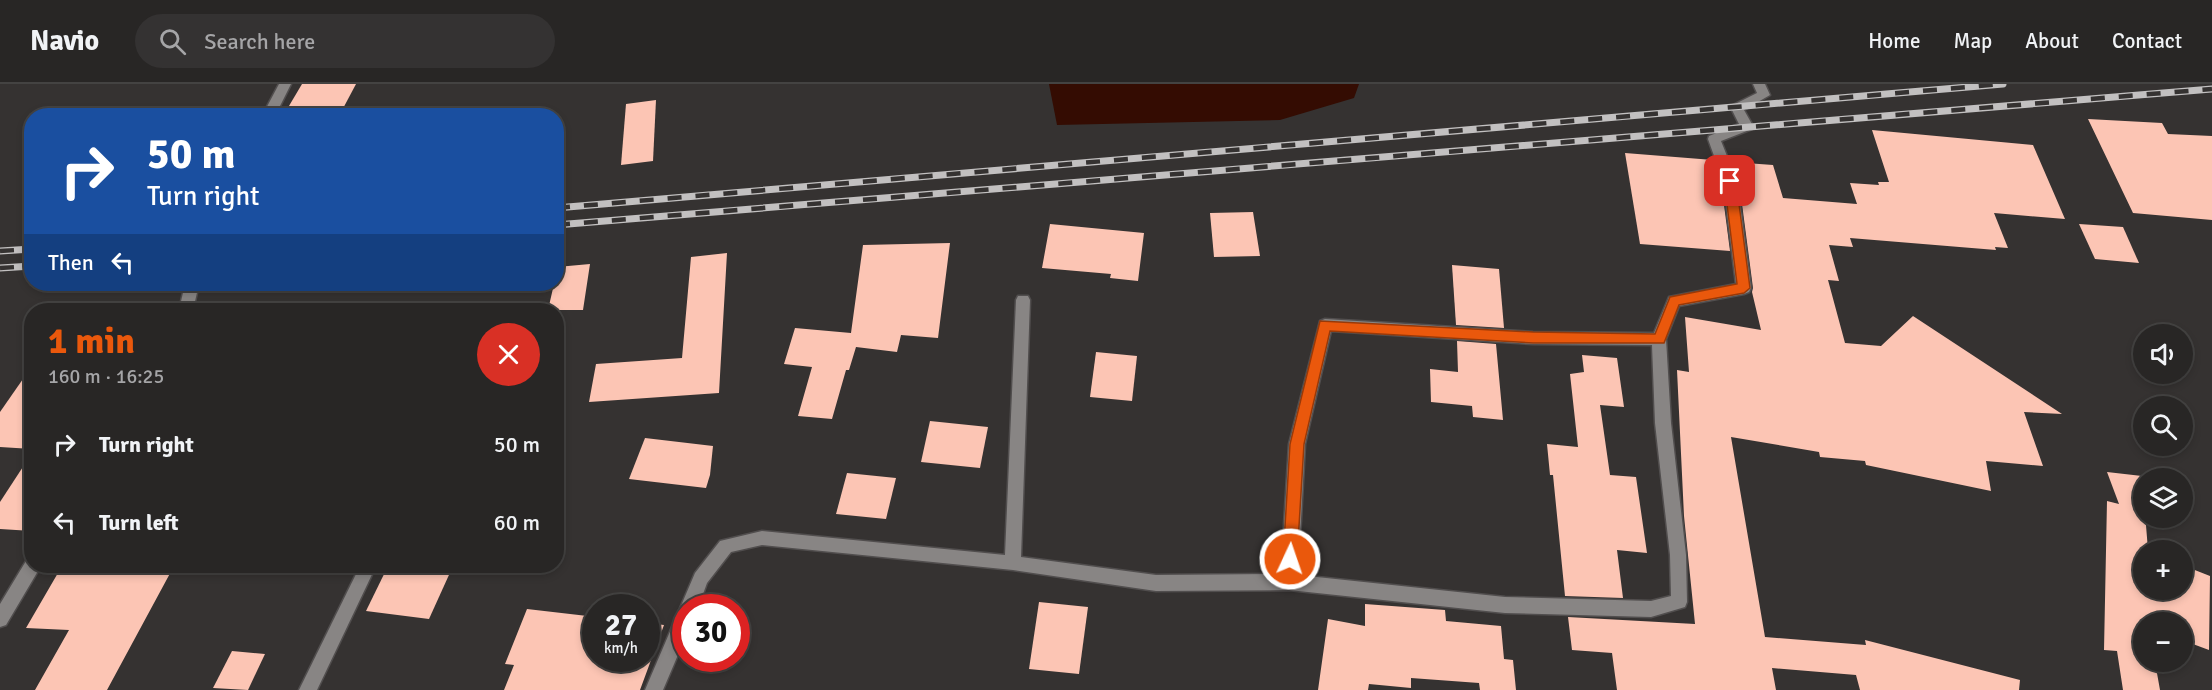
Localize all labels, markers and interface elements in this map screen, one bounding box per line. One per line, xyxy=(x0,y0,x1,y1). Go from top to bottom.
search box xyxy=(135,14,555,68)
text: Navio xyxy=(30,24,99,58)
icon: search xyxy=(156,25,189,58)
text: Search here xyxy=(204,28,315,55)
text: Home xyxy=(1868,28,1921,54)
text: Map xyxy=(1954,28,1992,54)
text: About xyxy=(2025,28,2079,54)
text: Contact xyxy=(2112,28,2182,54)
text: 50 m xyxy=(147,129,236,180)
icon: right xyxy=(48,132,126,210)
pin xyxy=(1704,155,1755,206)
icon: arrive xyxy=(1713,164,1746,197)
text: Turn right xyxy=(147,180,260,213)
icon: left xyxy=(106,246,139,279)
text: Then xyxy=(48,249,94,276)
text: 1 min xyxy=(48,319,135,364)
button: close xyxy=(477,323,540,386)
map controls xyxy=(2133,324,2193,672)
button: sound xyxy=(2133,324,2193,384)
text: 160 m · 16:25 xyxy=(48,364,164,389)
button: search xyxy=(2133,396,2193,456)
icon: right xyxy=(48,428,81,461)
text: Turn right xyxy=(99,431,194,458)
text: 50 m xyxy=(494,431,540,458)
button: layers xyxy=(2133,468,2193,528)
icon: left xyxy=(48,506,81,539)
text: Turn left xyxy=(99,509,179,536)
text: 60 m xyxy=(494,509,540,536)
position arrow xyxy=(1258,527,1322,591)
button: + xyxy=(2133,540,2193,600)
speed limit sign: 30 xyxy=(672,594,750,672)
text: 27 xyxy=(605,607,637,644)
button: − xyxy=(2133,612,2193,672)
text: km/h xyxy=(604,639,638,657)

